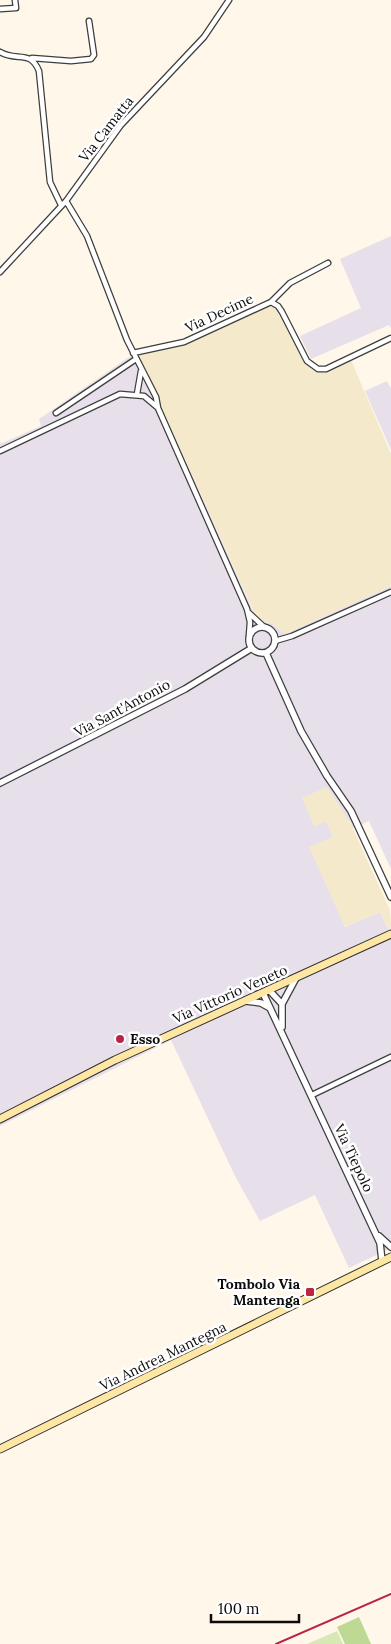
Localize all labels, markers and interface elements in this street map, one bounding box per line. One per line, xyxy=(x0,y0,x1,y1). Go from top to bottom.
street label: Via Camatta xyxy=(74,92,137,166)
street label: Via Decime xyxy=(181,289,256,337)
street label: Via Sant'Antonio xyxy=(70,675,173,741)
street label: Via Vittorio Veneto xyxy=(169,961,290,1028)
place label: Esso xyxy=(130,1030,160,1048)
marker: Esso xyxy=(114,1033,126,1045)
street label: Via Tiepolo xyxy=(330,1120,378,1195)
place label: Tombolo Via Mantenga xyxy=(217,1275,301,1309)
marker: Tombolo Via Mantenga xyxy=(304,1286,316,1298)
street label: Via Andrea Mantegna xyxy=(96,1317,229,1395)
scale bar xyxy=(211,1592,298,1624)
text: 100 m xyxy=(218,1599,259,1618)

